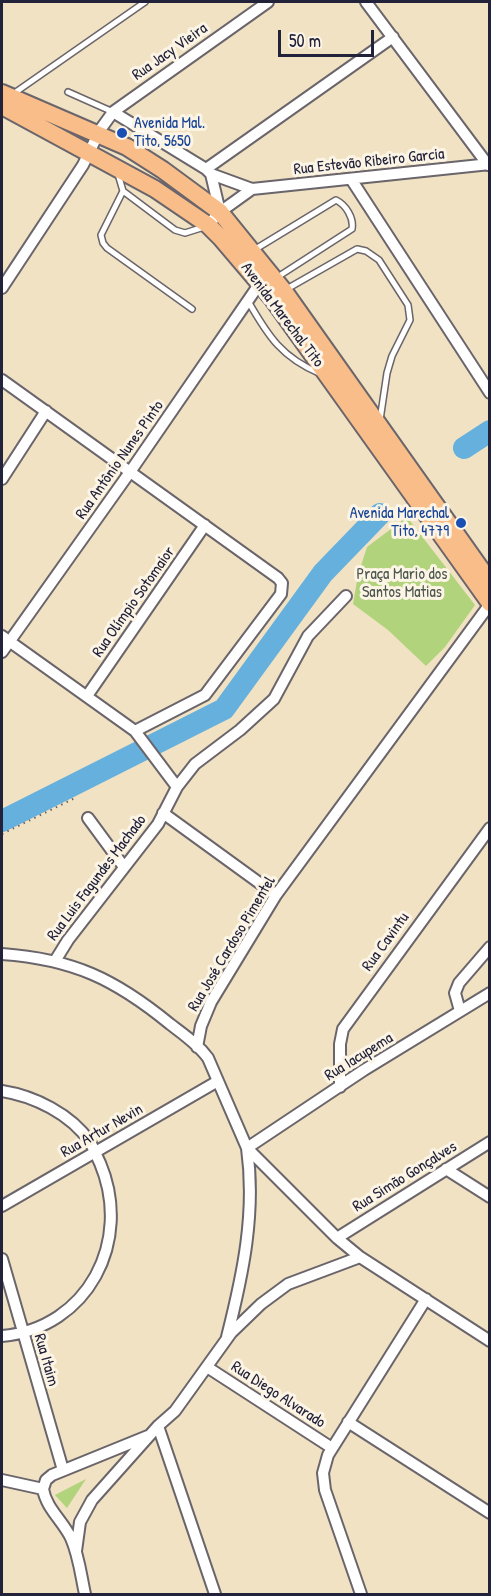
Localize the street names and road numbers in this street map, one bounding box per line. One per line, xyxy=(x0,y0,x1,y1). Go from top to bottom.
street label: Rua Jacy Vieira xyxy=(129,19,211,85)
street label: Rua Estevão Ribeiro Garcia xyxy=(293,145,445,179)
street label: Avenida Marechal Tito xyxy=(236,259,328,371)
street label: Rua Antônio Nunes Pinto xyxy=(72,397,168,523)
street label: Rua Olímpio Sotomaior xyxy=(89,543,179,661)
street label: Rua Luis Fagundes Machado xyxy=(43,811,151,945)
street label: Rua José Cardoso Pimentel xyxy=(184,873,280,1015)
street label: Rua Cavintu xyxy=(358,909,414,975)
street label: Rua Iacupema xyxy=(321,1029,397,1085)
street label: Rua Artur Nevin xyxy=(58,1100,146,1162)
street label: Rua Simão Gonçalves xyxy=(350,1137,460,1217)
street label: Rua Itaim xyxy=(29,1332,63,1388)
street label: Rua Diego Alvarado xyxy=(227,1357,329,1433)

